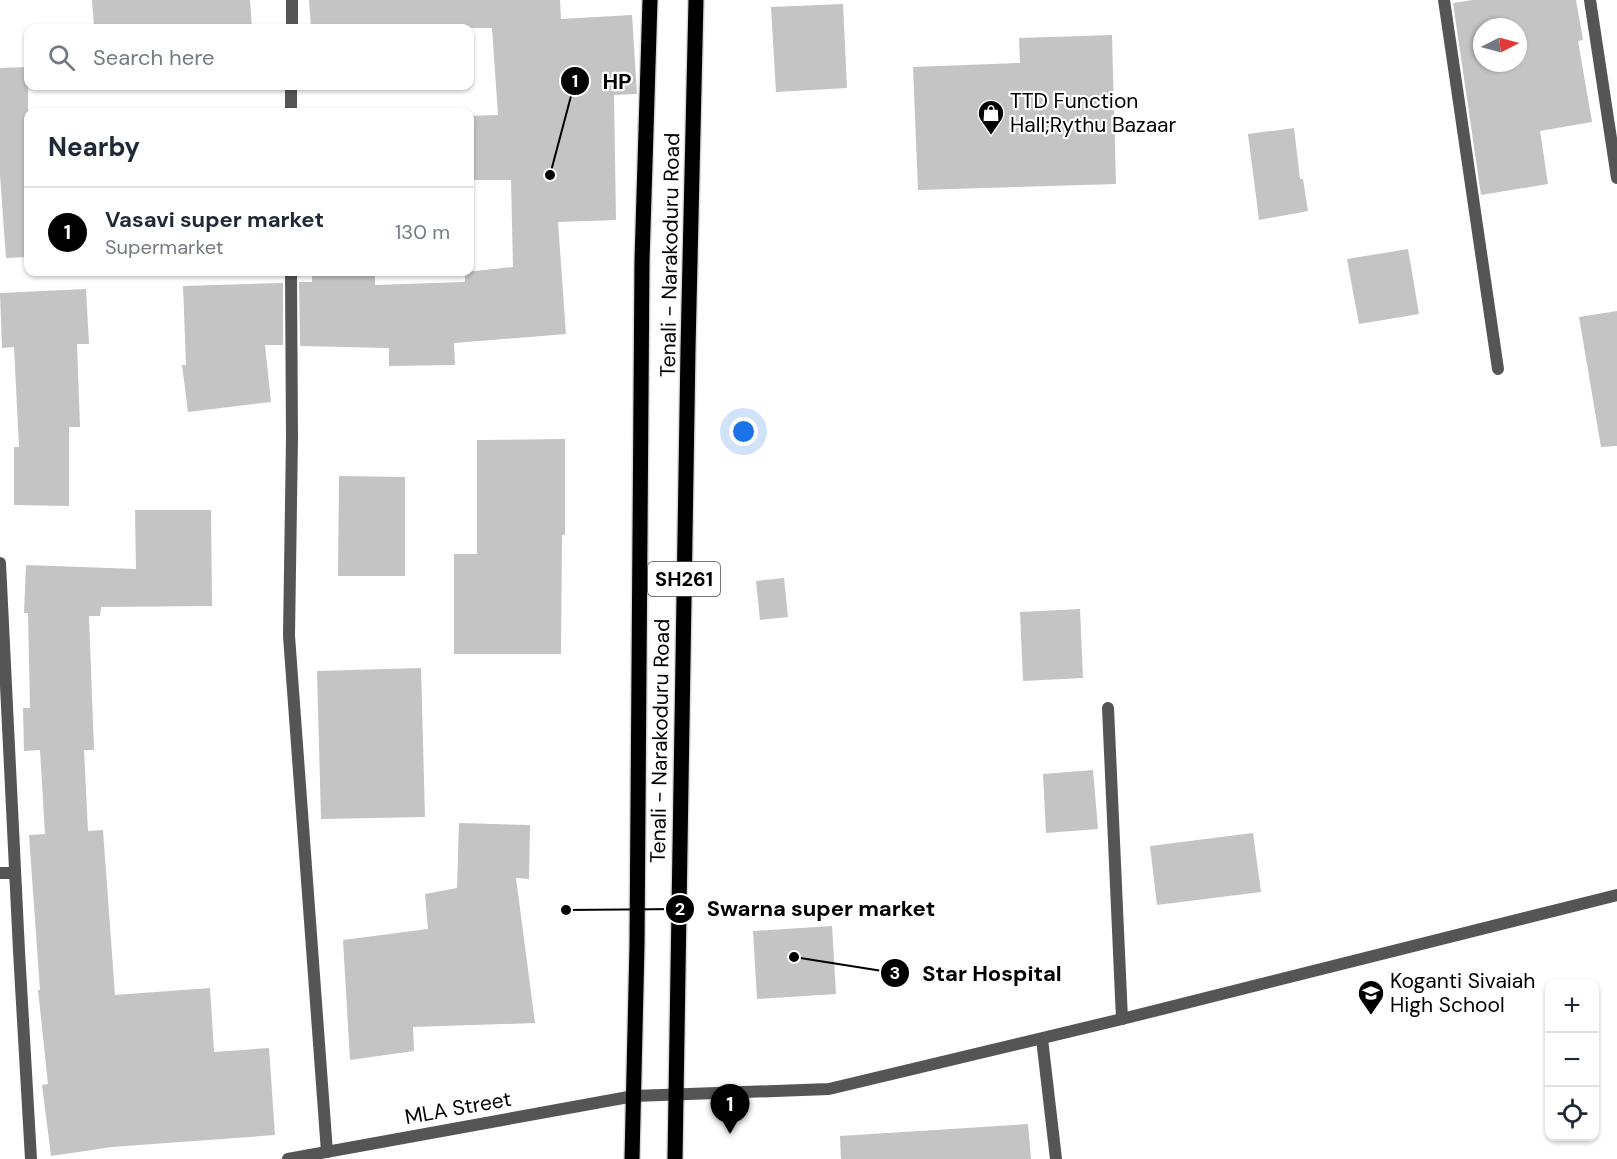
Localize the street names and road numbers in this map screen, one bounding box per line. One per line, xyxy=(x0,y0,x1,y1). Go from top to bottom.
street label: Tenali - Narakoduru Road xyxy=(654,133,686,377)
road number: SH261 xyxy=(648,562,720,596)
street label: Tenali - Narakoduru Road xyxy=(644,619,676,863)
street label: MLA Street xyxy=(402,1085,514,1131)

